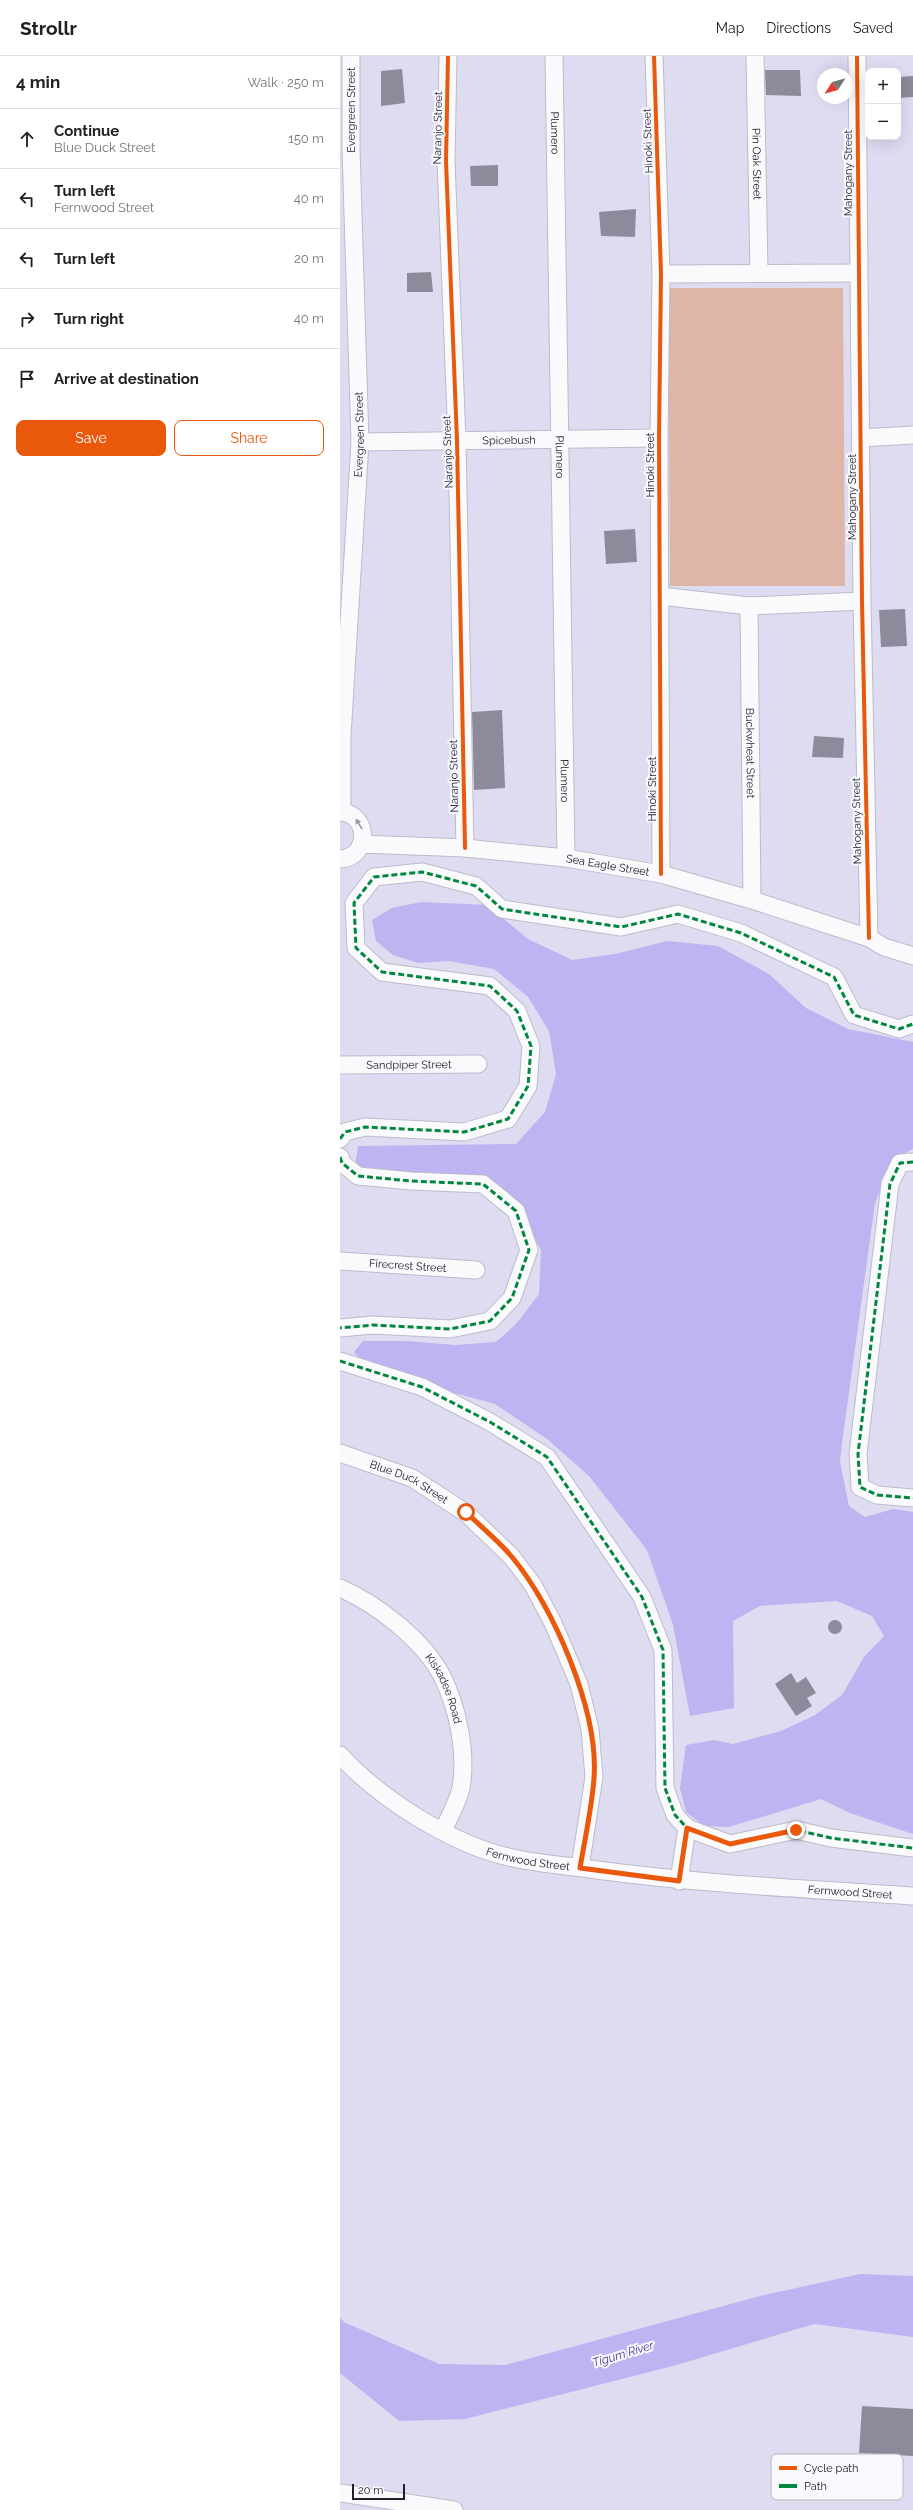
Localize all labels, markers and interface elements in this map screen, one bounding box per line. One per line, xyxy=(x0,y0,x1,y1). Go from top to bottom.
text: Strollr xyxy=(20,17,77,39)
text: Map xyxy=(716,20,744,36)
text: Directions xyxy=(766,20,831,36)
text: Saved xyxy=(853,20,893,36)
street label: Evergreen Street xyxy=(345,67,358,153)
north arrow xyxy=(817,68,853,104)
map controls xyxy=(865,68,901,140)
button: + xyxy=(865,68,901,104)
text: 4 min xyxy=(16,72,60,92)
text: Walk · 250 m xyxy=(247,75,324,90)
street label: Naranjo Street xyxy=(431,91,445,165)
button: − xyxy=(865,104,901,140)
street label: Hinoki Street xyxy=(640,108,656,174)
street label: Plumero xyxy=(548,111,562,155)
text: Continue xyxy=(54,122,119,140)
icon: ahead xyxy=(16,128,38,150)
street label: Pin Oak Street xyxy=(750,128,764,200)
street label: Mahogany Street xyxy=(842,129,855,216)
text: 150 m xyxy=(288,131,324,146)
text: Blue Duck Street xyxy=(54,140,155,155)
text: Turn left xyxy=(54,182,115,200)
icon: left xyxy=(16,188,38,210)
text: 40 m xyxy=(294,191,324,206)
text: Fernwood Street xyxy=(54,200,154,215)
icon: left xyxy=(16,248,38,270)
text: Turn left xyxy=(54,250,115,268)
text: 20 m xyxy=(294,251,324,266)
icon: right xyxy=(16,308,38,330)
text: Turn right xyxy=(54,310,124,328)
text: 40 m xyxy=(294,311,324,326)
icon: arrive xyxy=(16,368,38,390)
text: Arrive at destination xyxy=(54,370,199,388)
street label: Evergreen Street xyxy=(351,391,367,478)
street label: Naranjo Street xyxy=(440,415,456,489)
button: Save xyxy=(16,420,166,456)
button: Share xyxy=(174,420,324,456)
street label: Hinoki Street xyxy=(644,432,657,498)
street label: Spicebush xyxy=(482,433,536,447)
street label: Plumero xyxy=(553,435,567,479)
street label: Mahogany Street xyxy=(846,453,859,540)
street label: Buckwheat Street xyxy=(744,708,757,799)
street label: Naranjo Street xyxy=(447,739,461,813)
street label: Hinoki Street xyxy=(646,756,659,822)
street label: Plumero xyxy=(558,759,572,803)
street label: Mahogany Street xyxy=(850,777,864,864)
one-way arrow xyxy=(355,818,362,830)
street label: Sea Eagle Street xyxy=(565,852,651,879)
street label: Sandpiper Street xyxy=(366,1058,452,1071)
street label: Firecrest Street xyxy=(369,1256,447,1275)
street label: Blue Duck Street xyxy=(368,1457,451,1506)
route start xyxy=(457,1503,475,1521)
street label: Kiskadee Road xyxy=(423,1651,465,1725)
route end xyxy=(787,1821,805,1839)
street label: Fernwood Street xyxy=(485,1845,571,1873)
street label: Fernwood Street xyxy=(807,1883,893,1901)
water label: Tigum River xyxy=(591,2338,656,2370)
legend xyxy=(771,2454,903,2500)
text: Cycle path xyxy=(804,2462,858,2475)
text: Path xyxy=(804,2480,827,2493)
scale bar xyxy=(352,2482,405,2501)
text: 20 m xyxy=(358,2484,383,2497)

